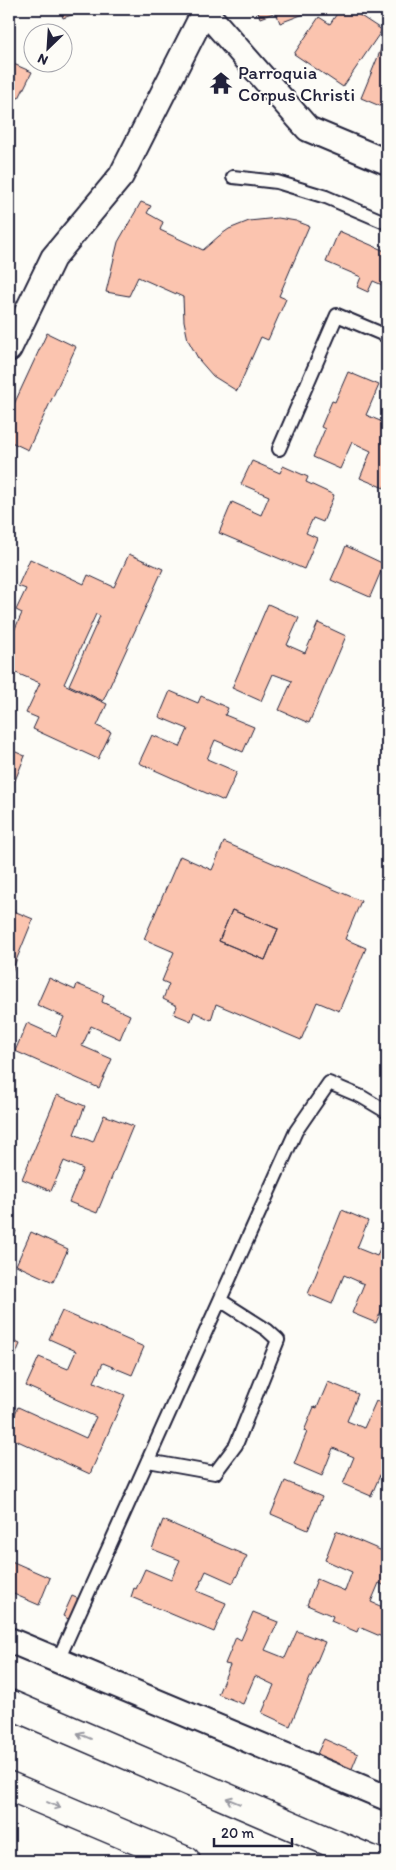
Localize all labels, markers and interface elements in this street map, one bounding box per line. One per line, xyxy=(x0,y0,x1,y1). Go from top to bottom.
north arrow xyxy=(22,22,72,72)
text: N xyxy=(35,50,51,69)
place label: Parroquia Corpus Christi xyxy=(238,61,355,106)
temple icon: Parroquia Corpus Christi xyxy=(208,70,234,96)
one-way arrow xyxy=(77,1731,92,1741)
one-way arrow xyxy=(226,1795,241,1805)
one-way arrow xyxy=(46,1801,61,1811)
scale bar xyxy=(214,1815,291,1847)
text: 20 m xyxy=(221,1824,255,1842)

